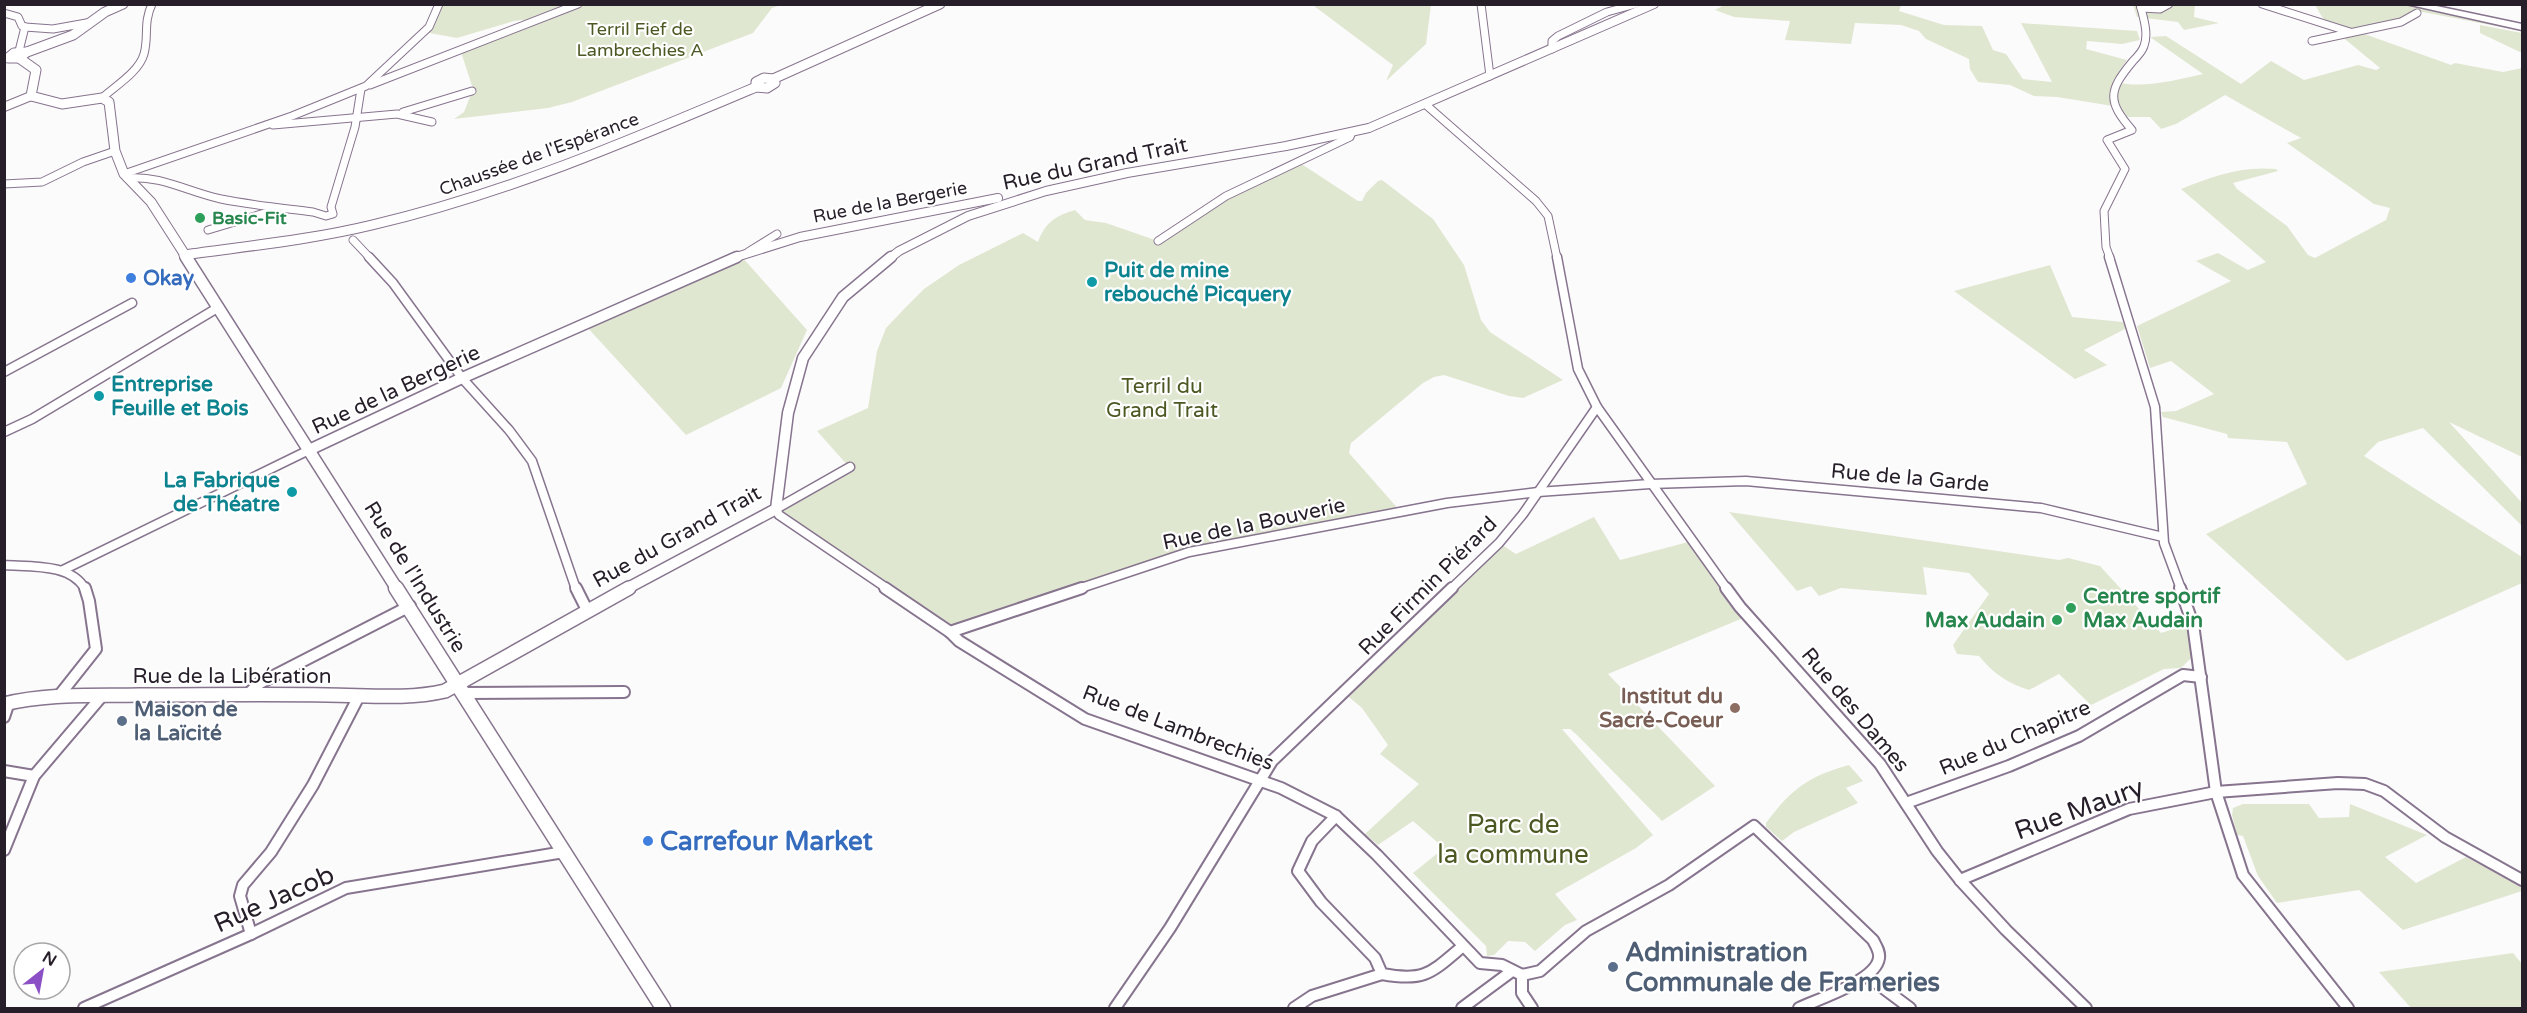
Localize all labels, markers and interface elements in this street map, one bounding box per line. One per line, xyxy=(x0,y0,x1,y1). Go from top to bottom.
park label: Terril Fief de Lambrechies A xyxy=(576,18,704,61)
street label: Chaussée de l'Espérance xyxy=(436,108,642,200)
street label: Rue du Grand Trait xyxy=(1000,132,1190,196)
street label: Rue de la Bergerie xyxy=(811,176,969,228)
place label: Basic-Fit xyxy=(212,207,287,229)
marker: Basic-Fit xyxy=(193,211,207,225)
place label: Puit de mine rebouché Picquery xyxy=(1104,258,1292,307)
place label: Okay xyxy=(143,266,195,291)
marker: Okay xyxy=(124,271,138,285)
marker: Puit de mine rebouché Picquery xyxy=(1085,275,1099,289)
street label: Rue de la Bergerie xyxy=(308,340,484,440)
place label: Entreprise Feuille et Bois xyxy=(111,372,249,421)
park label: Terril du Grand Trait xyxy=(1106,374,1218,423)
marker: Entreprise Feuille et Bois xyxy=(92,389,106,403)
street label: Rue de la Garde xyxy=(1830,459,1990,497)
place label: La Fabrique de Théatre xyxy=(163,468,280,517)
street label: Rue du Grand Trait xyxy=(589,480,765,594)
marker: La Fabrique de Théatre xyxy=(285,485,299,499)
street label: Rue de la Bouverie xyxy=(1160,492,1348,556)
street label: Rue de l'Industrie xyxy=(358,497,472,657)
street label: Rue Firmin Piérard xyxy=(1354,512,1502,660)
place label: Centre sportif Max Audain xyxy=(2083,584,2221,633)
marker: Centre sportif Max Audain xyxy=(2064,601,2078,615)
place label: Max Audain xyxy=(1925,608,2045,633)
marker: Max Audain xyxy=(2050,613,2064,627)
street label: Rue des Dames xyxy=(1796,643,1914,777)
street label: Rue de la Libération xyxy=(132,664,332,689)
street label: Rue de Lambrechies xyxy=(1079,680,1277,776)
place label: Institut du Sacré-Coeur xyxy=(1599,684,1724,733)
street label: Rue du Chapitre xyxy=(1936,695,2094,781)
place label: Maison de la Laïcité xyxy=(134,697,238,746)
marker: Institut du Sacré-Coeur xyxy=(1728,701,1742,715)
marker: Maison de la Laïcité xyxy=(115,714,129,728)
street label: Rue Maury xyxy=(2010,771,2148,847)
park label: Parc de la commune xyxy=(1437,809,1589,870)
place label: Carrefour Market xyxy=(660,826,873,857)
marker: Carrefour Market xyxy=(641,834,655,848)
street label: Rue Jacob xyxy=(209,859,339,939)
place label: Administration Communale de Frameries xyxy=(1625,937,1940,998)
north arrow xyxy=(12,941,72,1001)
text: N xyxy=(39,947,60,971)
marker: Administration Communale de Frameries xyxy=(1606,960,1620,974)

